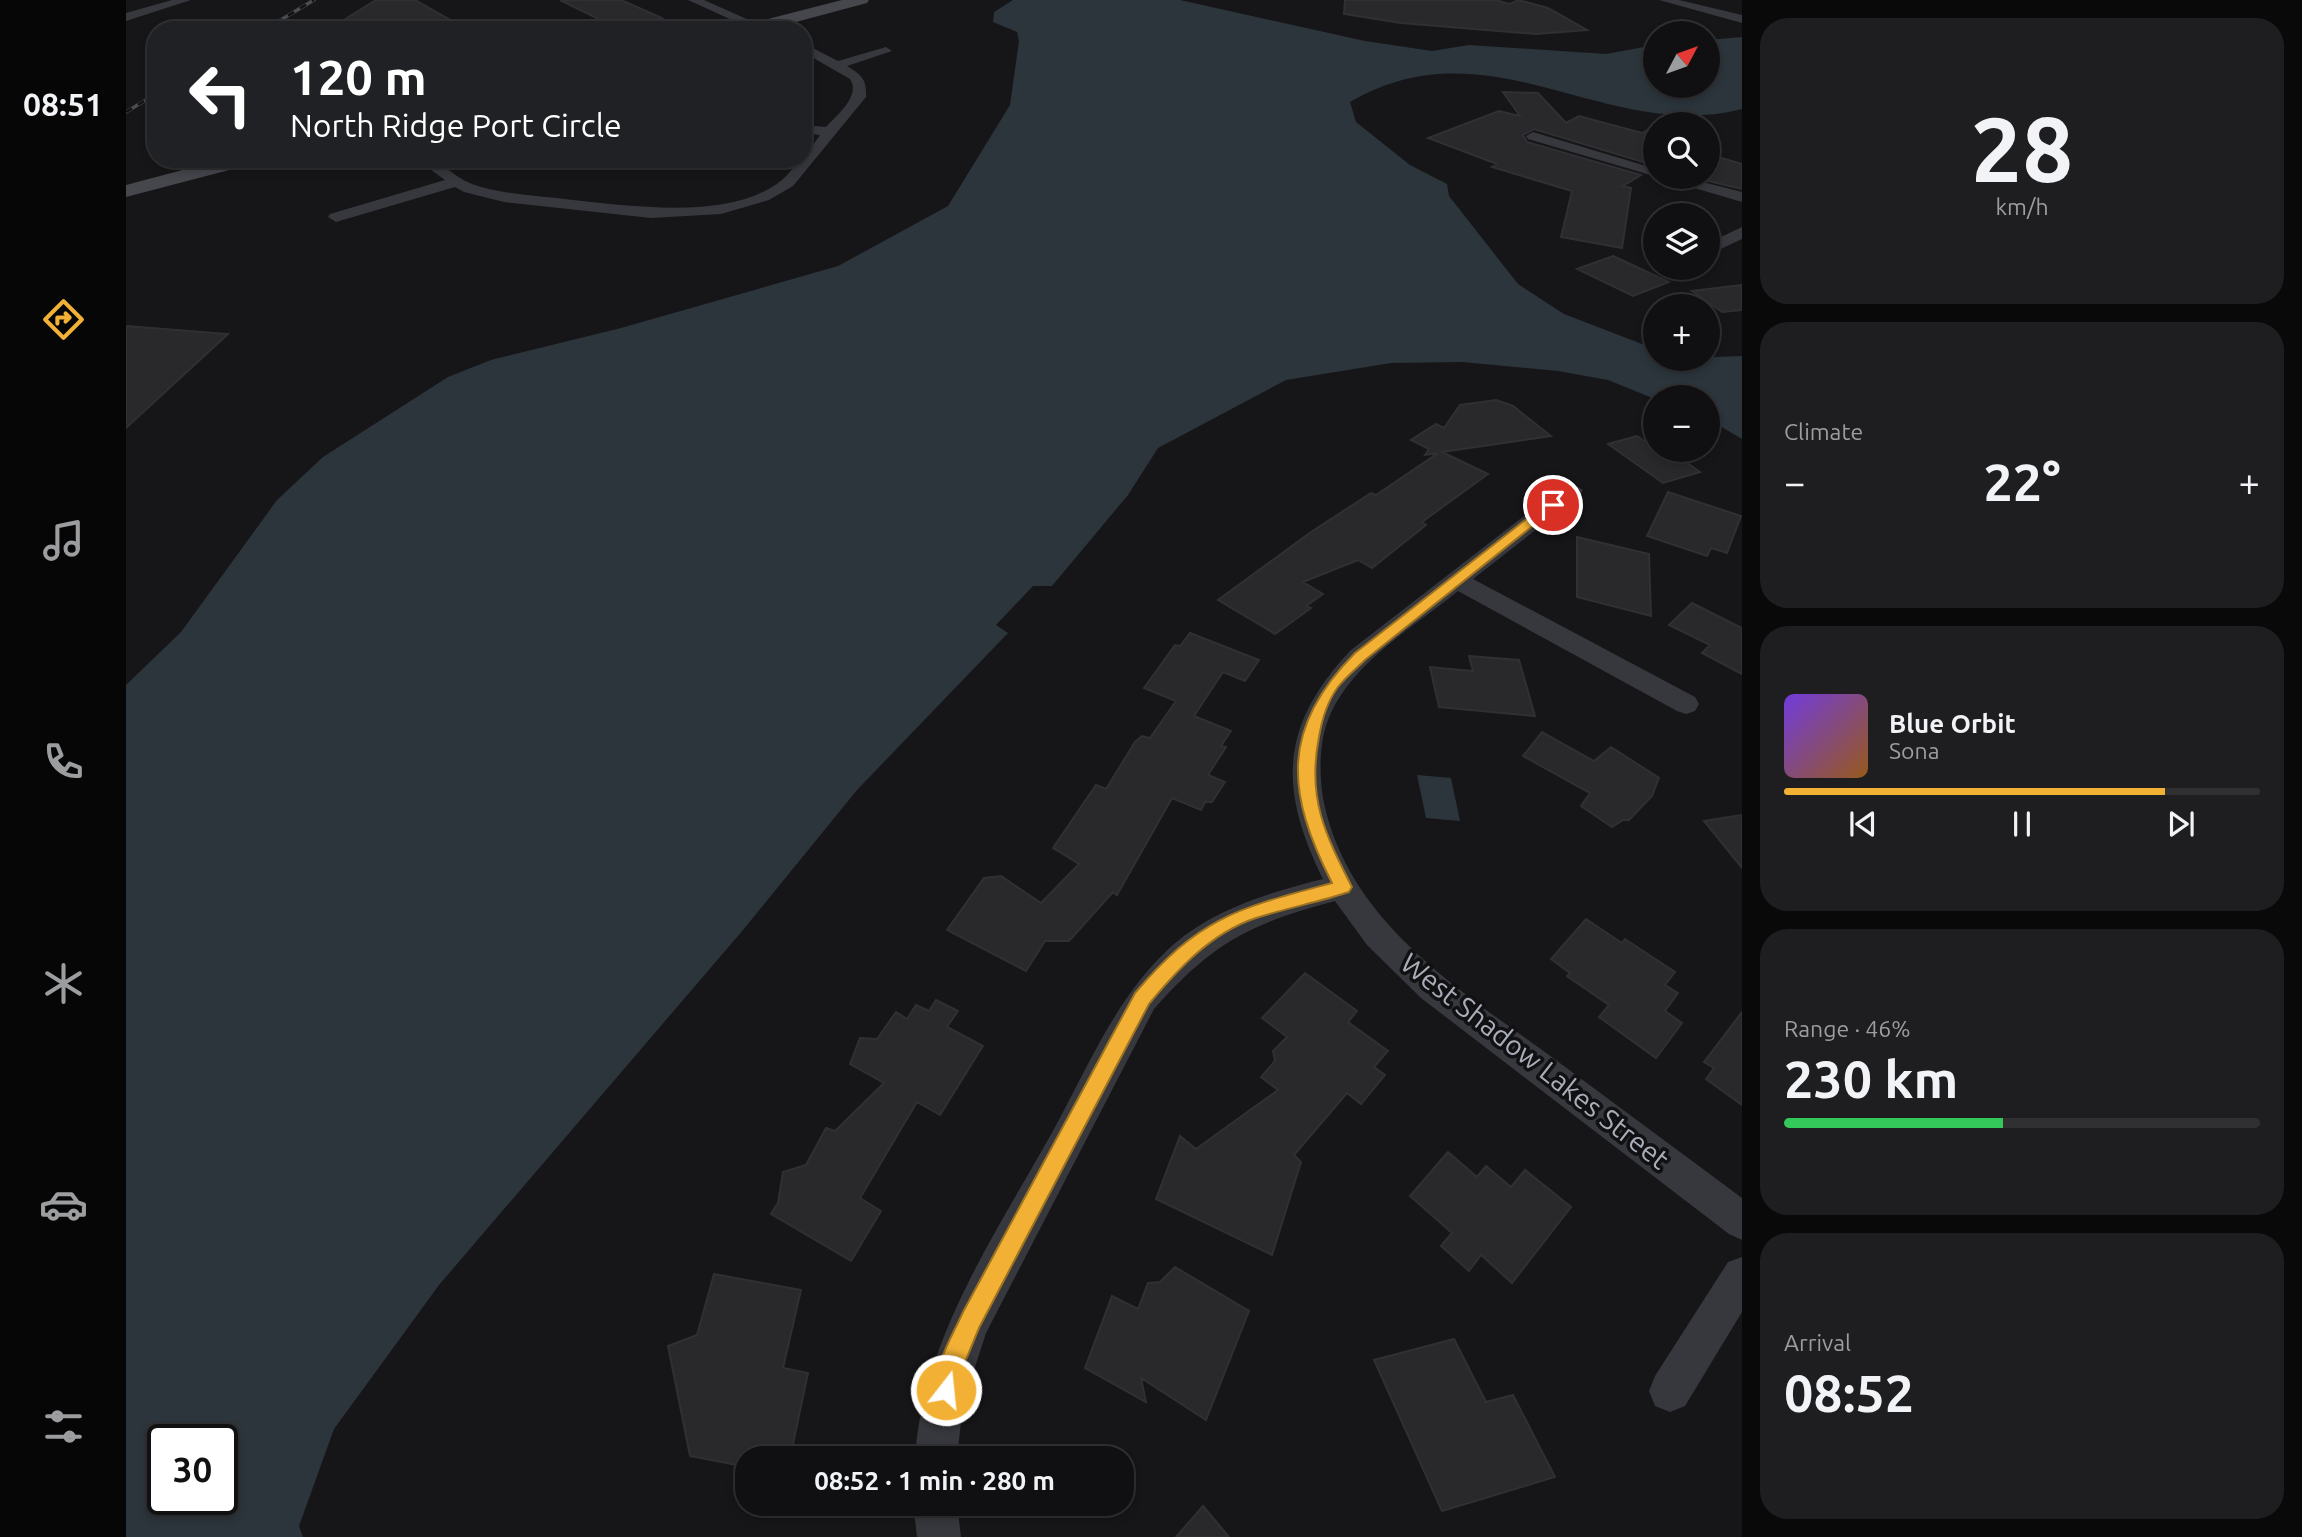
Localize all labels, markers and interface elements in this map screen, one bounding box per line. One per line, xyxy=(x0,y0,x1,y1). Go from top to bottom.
north arrow xyxy=(1643,21,1720,98)
map controls xyxy=(1643,21,1720,462)
icon: left xyxy=(175,49,266,140)
text: 120 m xyxy=(290,49,427,104)
text: 08:51 xyxy=(23,86,103,122)
text: 28 xyxy=(1971,97,2073,199)
text: North Ridge Port Circle xyxy=(290,107,622,143)
button: search xyxy=(1643,112,1720,189)
text: km/h xyxy=(1995,194,2049,219)
button: layers xyxy=(1643,203,1720,280)
button: + xyxy=(1643,294,1720,371)
icon: directions xyxy=(39,295,88,344)
button: − xyxy=(1643,385,1720,462)
text: Climate xyxy=(1784,419,1863,444)
text: 22° xyxy=(1983,453,2061,511)
text: − xyxy=(1784,461,1805,503)
text: + xyxy=(2239,461,2260,503)
pin xyxy=(1523,475,1583,535)
icon: arrive xyxy=(1534,486,1572,524)
icon: music xyxy=(39,516,88,565)
text: Blue Orbit xyxy=(1889,709,2016,738)
icon: phone xyxy=(39,737,88,786)
text: Sona xyxy=(1889,738,1939,763)
icon: previous xyxy=(1844,805,1882,843)
icon: pause xyxy=(2003,805,2041,843)
icon: next xyxy=(2162,805,2200,843)
street label: West Shadow Lakes Street xyxy=(1395,947,1675,1175)
icon: climate xyxy=(39,959,88,1008)
text: Range · 46% xyxy=(1784,1016,1911,1041)
text: 230 km xyxy=(1784,1050,1958,1108)
icon: car xyxy=(39,1180,88,1229)
text: Arrival xyxy=(1784,1330,1851,1355)
position arrow xyxy=(909,1353,983,1427)
text: 08:52 xyxy=(1784,1364,1914,1422)
icon: filters xyxy=(39,1402,88,1451)
speed limit sign: 30 xyxy=(147,1424,238,1515)
text: 08:52 · 1 min · 280 m xyxy=(814,1466,1055,1495)

